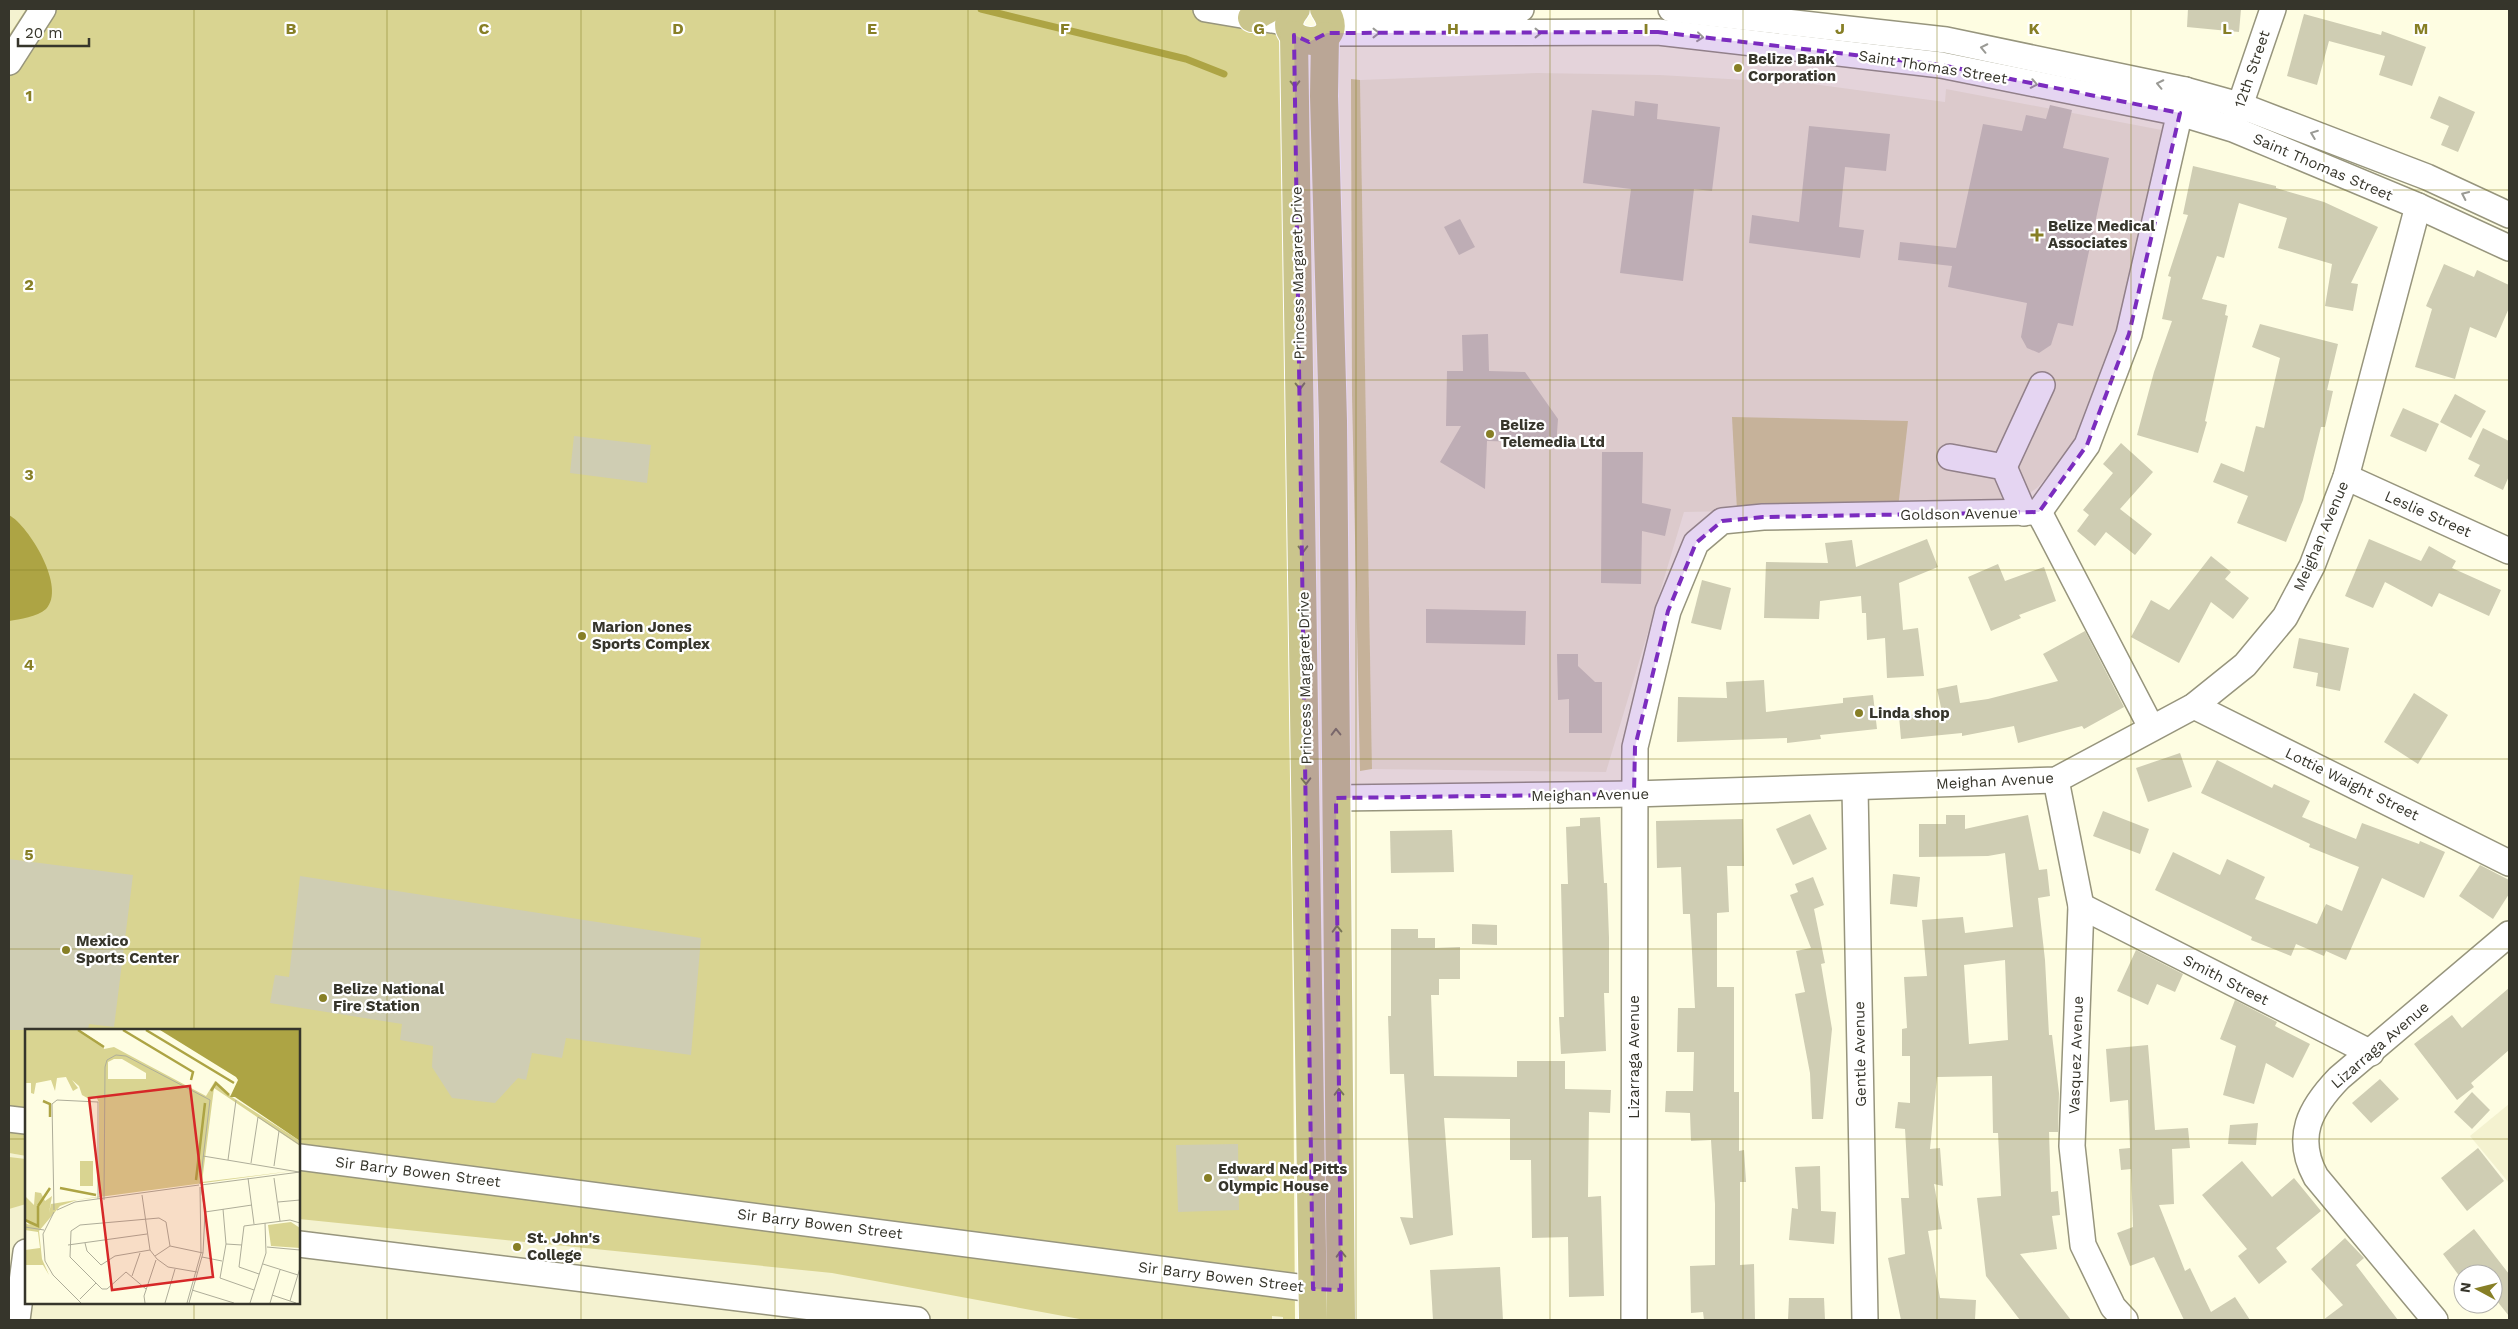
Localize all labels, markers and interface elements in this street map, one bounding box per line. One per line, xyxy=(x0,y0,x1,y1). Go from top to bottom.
scale bar xyxy=(18,15,89,47)
text: B xyxy=(286,19,297,38)
text: C xyxy=(479,19,490,38)
text: D xyxy=(672,19,684,38)
text: E xyxy=(867,19,877,38)
text: F xyxy=(1060,19,1070,38)
text: G xyxy=(1253,19,1265,38)
text: H xyxy=(1447,19,1459,38)
text: I xyxy=(1643,19,1649,38)
text: J xyxy=(1835,19,1845,38)
text: K xyxy=(2028,19,2040,38)
text: L xyxy=(2222,19,2232,38)
text: M xyxy=(2414,19,2428,38)
text: 20 m xyxy=(25,24,63,42)
street label: 12th Street xyxy=(2230,27,2274,110)
one-way arrow xyxy=(1372,28,1380,38)
one-way arrow xyxy=(1534,28,1542,38)
one-way arrow xyxy=(1697,31,1705,42)
one-way arrow xyxy=(1979,43,1988,54)
street label: Saint Thomas Street xyxy=(1857,46,2009,88)
place label: Belize Bank Corporation xyxy=(1748,50,1836,85)
marker: Belize Bank Corporation xyxy=(1732,62,1744,74)
one-way arrow xyxy=(2030,78,2039,88)
one-way arrow xyxy=(1290,80,1300,88)
one-way arrow xyxy=(2155,80,2164,90)
text: 1 xyxy=(26,86,32,105)
street label: Saint Thomas Street xyxy=(2250,129,2396,205)
one-way arrow xyxy=(2310,130,2319,140)
street label: Princess Margaret Drive xyxy=(1287,186,1309,360)
one-way arrow xyxy=(2461,190,2470,201)
place label: Belize Medical Associates xyxy=(2048,217,2155,252)
marker: Belize Medical Associates xyxy=(2030,228,2044,242)
text: 2 xyxy=(24,275,34,294)
one-way arrow xyxy=(1295,382,1305,390)
place label: Belize Telemedia Ltd xyxy=(1500,416,1605,451)
marker: Belize Telemedia Ltd xyxy=(1484,428,1496,440)
text: 3 xyxy=(24,465,34,484)
street label: Meighan Avenue xyxy=(2290,478,2352,594)
street label: Leslie Street xyxy=(2382,487,2475,541)
street label: Goldson Avenue xyxy=(1900,504,2018,524)
one-way arrow xyxy=(1298,545,1308,553)
street label: Princess Margaret Drive xyxy=(1294,591,1316,765)
place label: Marion Jones Sports Complex xyxy=(592,618,710,653)
marker: Marion Jones Sports Complex xyxy=(576,630,588,642)
text: 4 xyxy=(24,655,34,674)
place label: Linda shop xyxy=(1869,704,1950,722)
marker: Linda shop xyxy=(1853,707,1865,719)
one-way arrow xyxy=(1331,727,1341,735)
street label: Lottie Waight Street xyxy=(2282,744,2422,825)
street label: Meighan Avenue xyxy=(1936,769,2054,793)
one-way arrow xyxy=(1301,777,1312,785)
street label: Meighan Avenue xyxy=(1531,785,1649,805)
text: 5 xyxy=(24,845,34,864)
one-way arrow xyxy=(1332,925,1343,933)
place label: Mexico Sports Center xyxy=(76,932,180,967)
marker: Mexico Sports Center xyxy=(60,944,72,956)
street label: Smith Street xyxy=(2180,951,2272,1010)
place label: Belize National Fire Station xyxy=(333,980,444,1015)
marker: Belize National Fire Station xyxy=(317,992,329,1004)
street label: Lizarraga Avenue xyxy=(1625,995,1643,1119)
street label: Vasquez Avenue xyxy=(2065,996,2087,1114)
street label: Lizarraga Avenue xyxy=(2327,998,2433,1092)
street label: Gentle Avenue xyxy=(1850,1001,1870,1107)
inset map xyxy=(25,1029,300,1304)
one-way arrow xyxy=(1334,1087,1344,1095)
street label: Sir Barry Bowen Street xyxy=(334,1153,502,1191)
place label: Edward Ned Pitts Olympic House xyxy=(1218,1160,1347,1195)
marker: Edward Ned Pitts Olympic House xyxy=(1202,1172,1214,1184)
street label: Sir Barry Bowen Street xyxy=(736,1205,904,1243)
place label: St. John's College xyxy=(527,1229,600,1264)
marker: St. John's College xyxy=(511,1241,523,1253)
one-way arrow xyxy=(1335,1250,1346,1258)
street label: Sir Barry Bowen Street xyxy=(1137,1258,1305,1296)
north arrow xyxy=(2453,1264,2503,1314)
text: N xyxy=(2457,1281,2474,1294)

